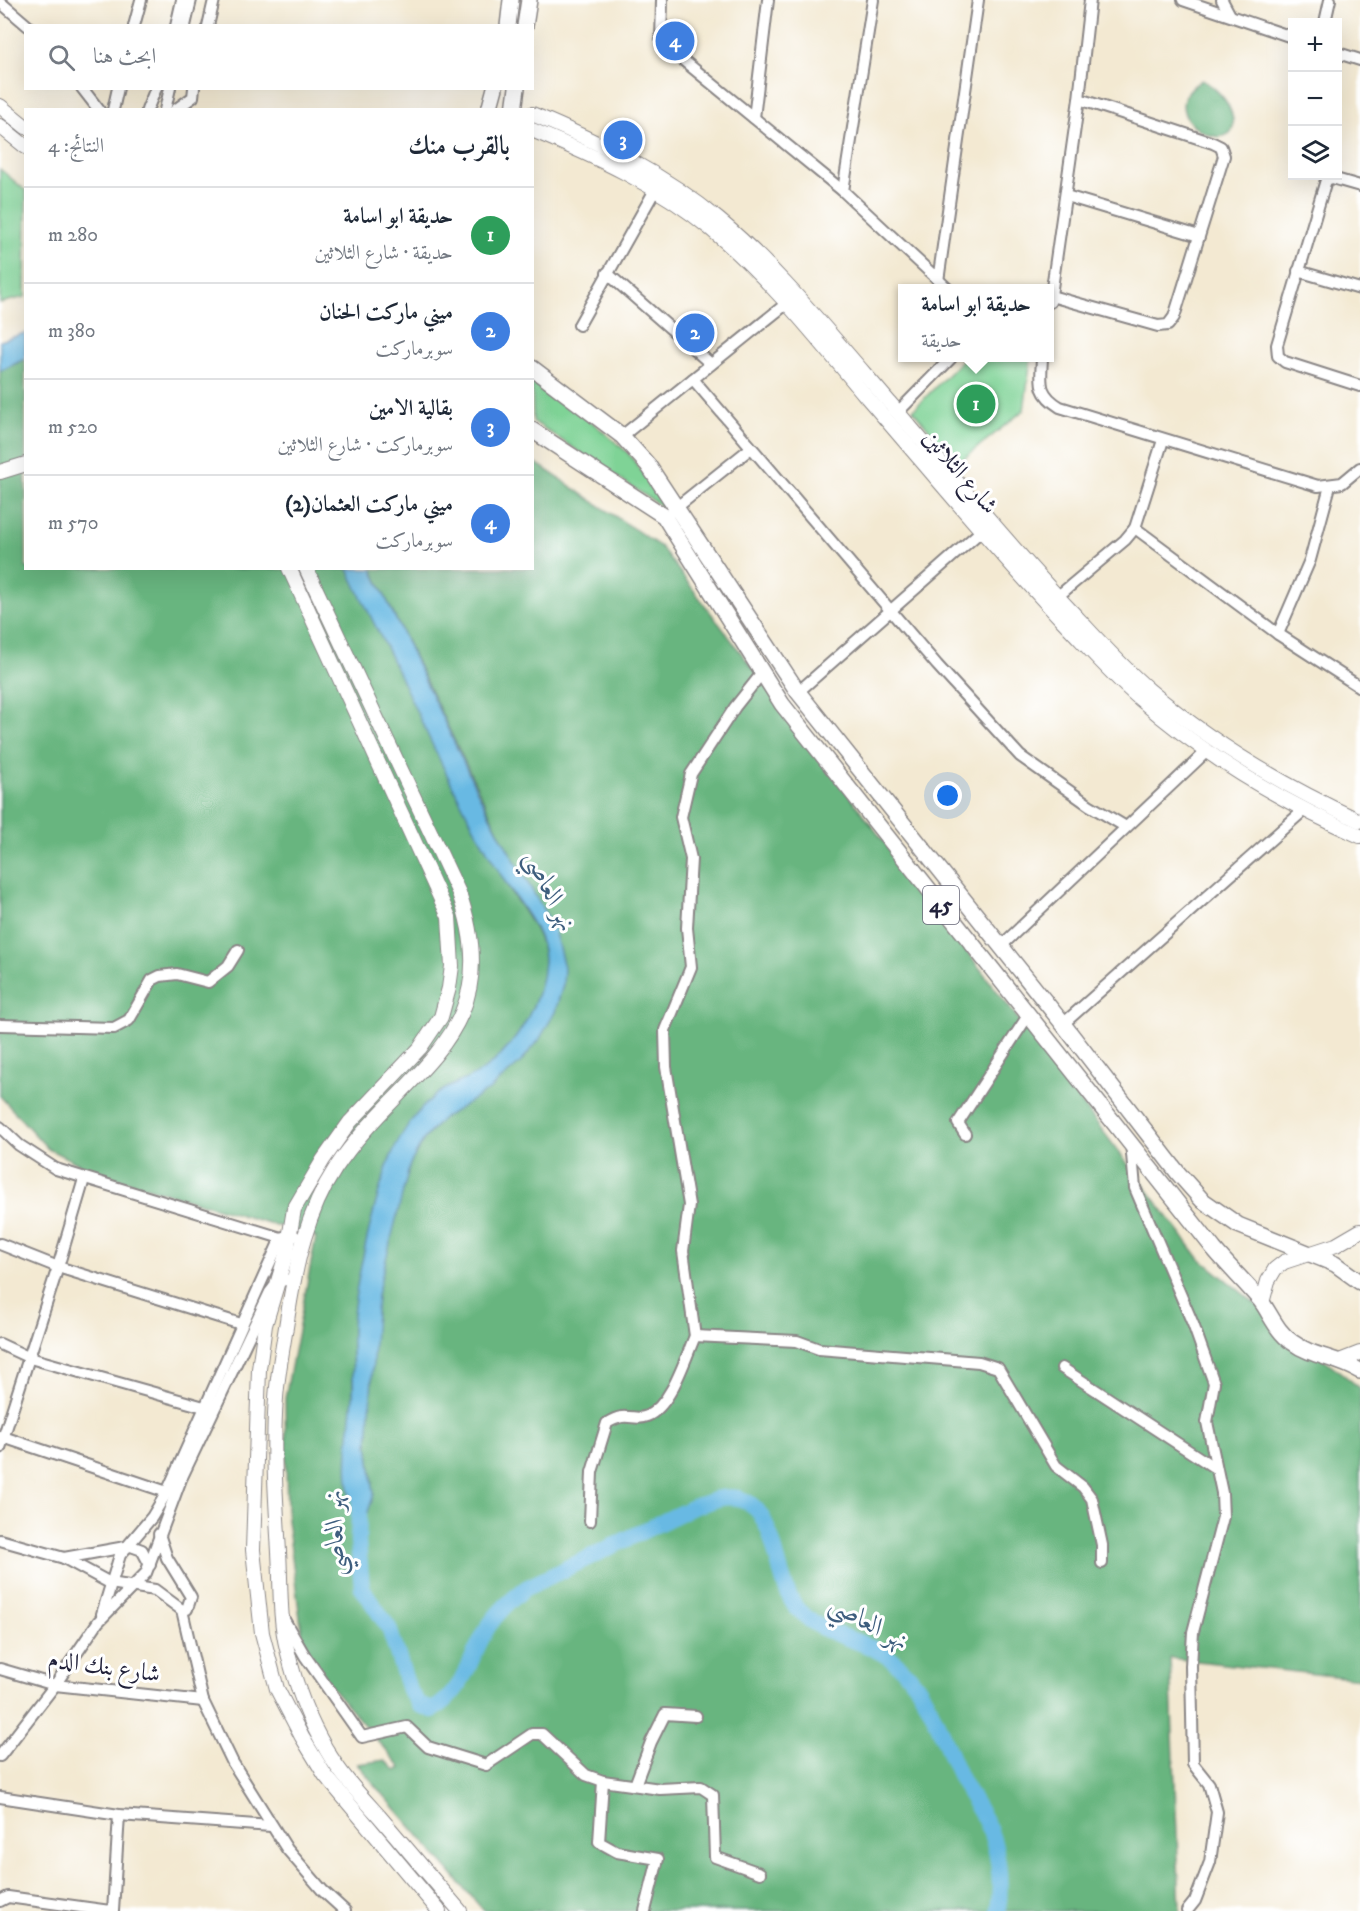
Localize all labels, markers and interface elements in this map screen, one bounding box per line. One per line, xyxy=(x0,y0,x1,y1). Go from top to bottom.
pin: 4 xyxy=(656,18,694,63)
map controls xyxy=(1288,18,1342,180)
button: + xyxy=(1288,18,1342,72)
search box xyxy=(24,24,534,90)
icon: search xyxy=(45,41,78,74)
text: ابحث هنا xyxy=(93,43,156,70)
button: − xyxy=(1288,72,1342,126)
pin: 3 xyxy=(604,118,642,162)
button: layers xyxy=(1288,126,1342,180)
text: بالقرب منك xyxy=(408,130,510,163)
text: النتائج: 4 xyxy=(48,134,104,159)
text: حديقة ابو اسامة xyxy=(343,203,453,230)
text: 280 m xyxy=(48,223,98,248)
text: 1 xyxy=(487,223,494,248)
text: حديقة · شارع الثلاثين xyxy=(315,241,453,266)
popup xyxy=(898,284,1054,362)
text: حديقة ابو اسامة xyxy=(921,291,1031,318)
text: ميني ماركت الحنان xyxy=(319,299,453,326)
pin: 2 xyxy=(676,310,714,356)
text: 380 m xyxy=(48,319,96,344)
text: 2 xyxy=(486,319,495,344)
text: حديقة xyxy=(921,329,962,354)
text: سوبرماركت xyxy=(375,337,453,362)
pin: 1 xyxy=(956,382,996,426)
text: بقالية الامين xyxy=(369,395,453,422)
text: 520 m xyxy=(48,415,98,440)
text: 3 xyxy=(487,415,494,440)
street label: شارع الثلاثين xyxy=(913,423,1004,523)
text: سوبرماركت · شارع الثلاثين xyxy=(277,433,453,458)
text: ميني ماركت العثمان(2) xyxy=(285,491,453,518)
text: 570 m xyxy=(48,511,99,536)
text: 4 xyxy=(485,511,496,536)
text: سوبرماركت xyxy=(375,529,453,554)
your location xyxy=(933,781,962,810)
water label: نهر العاصي xyxy=(511,845,584,940)
road number: 45 xyxy=(923,886,959,924)
water label: نهر العاصي xyxy=(317,1489,359,1577)
water label: نهر العاصي xyxy=(820,1587,915,1664)
street label: شارع بنك الدم xyxy=(45,1644,162,1695)

